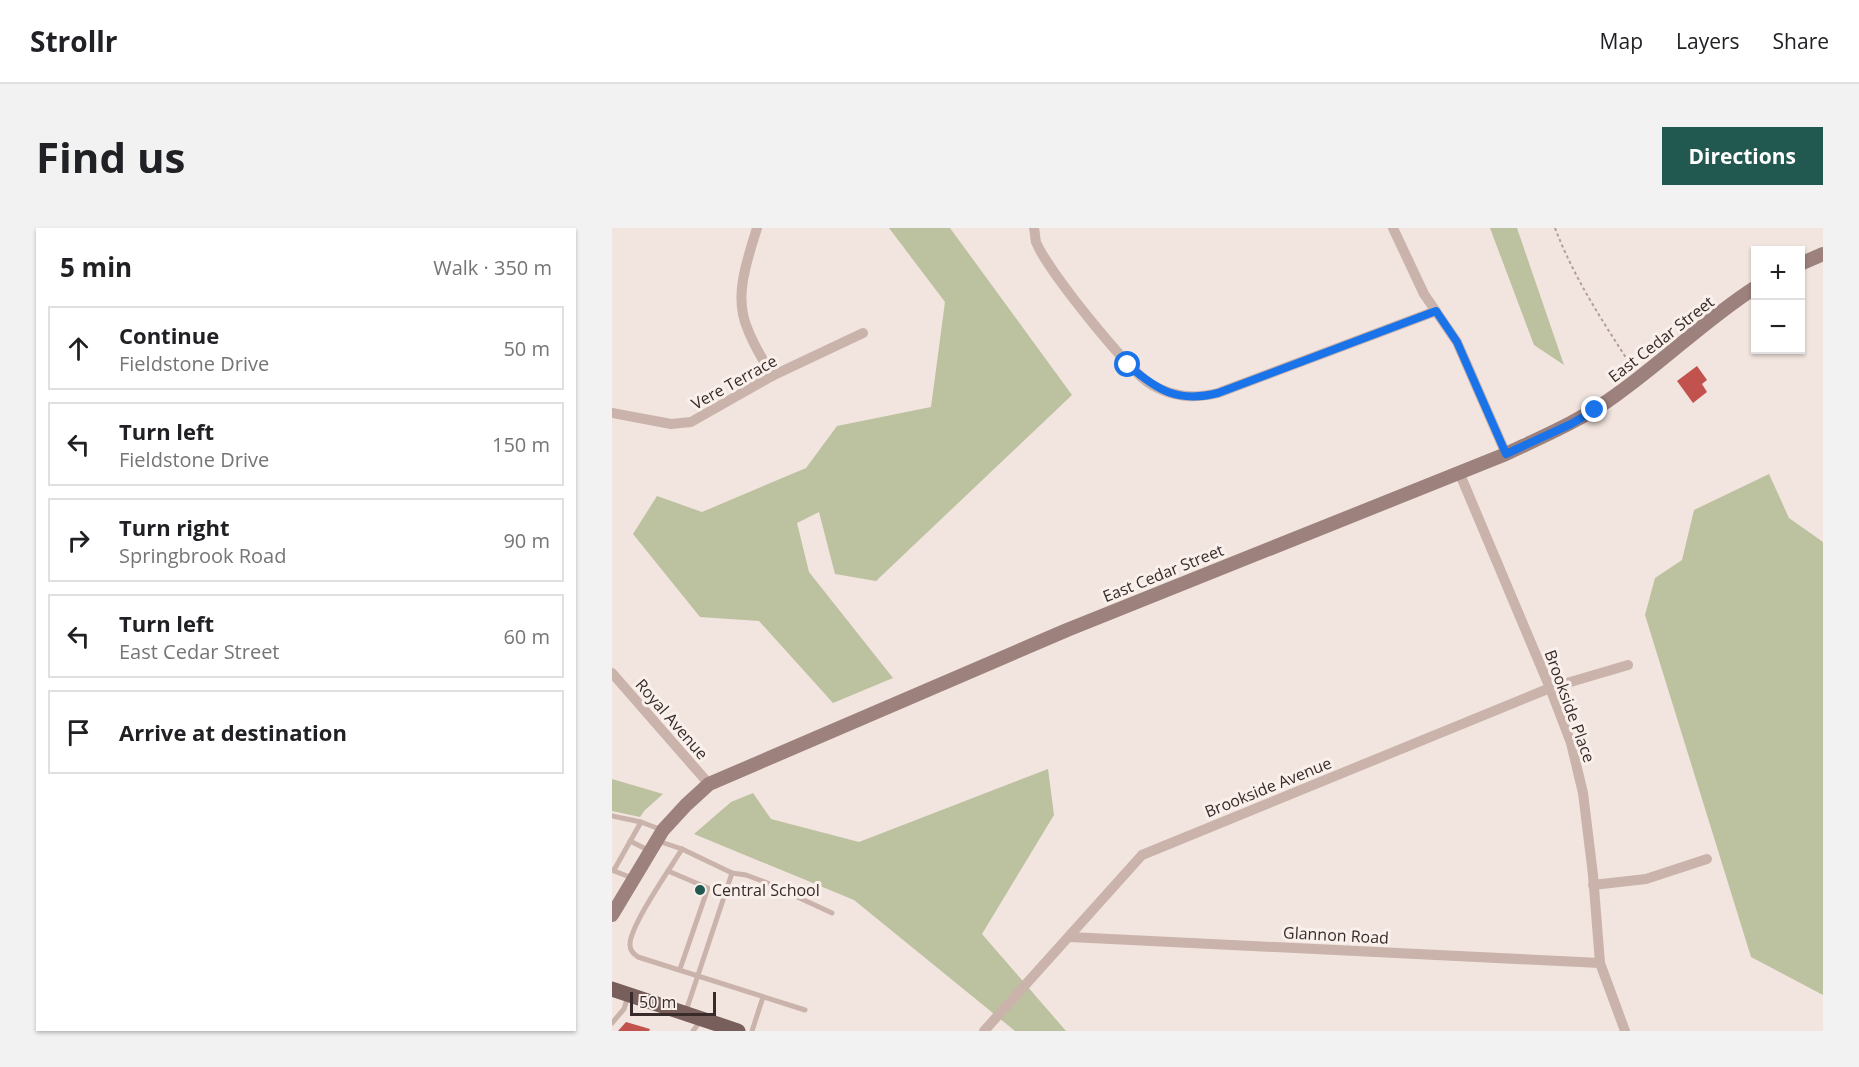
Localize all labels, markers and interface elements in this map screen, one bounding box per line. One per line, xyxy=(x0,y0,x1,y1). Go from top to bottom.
text: Strollr xyxy=(30,22,117,60)
text: Map xyxy=(1600,27,1643,55)
text: Layers xyxy=(1676,27,1740,55)
text: Share xyxy=(1773,27,1829,55)
button: Directions xyxy=(1662,127,1823,185)
text: Find us xyxy=(36,128,185,185)
map controls xyxy=(1751,246,1805,354)
button: + xyxy=(1751,246,1805,300)
text: 5 min xyxy=(60,249,132,285)
text: Walk · 350 m xyxy=(433,254,552,281)
street label: East Cedar Street xyxy=(1604,291,1719,387)
button: − xyxy=(1751,300,1805,354)
text: Continue xyxy=(119,320,219,350)
icon: ahead xyxy=(62,332,95,365)
text: 50 m xyxy=(503,335,550,362)
street label: Vere Terrace xyxy=(687,349,781,415)
text: Fieldstone Drive xyxy=(119,350,269,377)
route start xyxy=(1114,351,1140,377)
route end xyxy=(1581,396,1607,422)
text: Turn left xyxy=(119,416,214,446)
icon: left xyxy=(62,428,95,461)
text: 150 m xyxy=(492,431,550,458)
text: Fieldstone Drive xyxy=(119,446,269,473)
text: Turn right xyxy=(119,512,230,542)
icon: right xyxy=(62,524,95,557)
text: 90 m xyxy=(503,527,550,554)
street label: East Cedar Street xyxy=(1099,539,1227,607)
text: Springbrook Road xyxy=(119,542,286,569)
text: Turn left xyxy=(119,608,214,638)
icon: left xyxy=(62,620,95,653)
text: 60 m xyxy=(503,623,550,650)
text: East Cedar Street xyxy=(119,638,280,665)
street label: Brookside Place xyxy=(1539,647,1601,765)
street label: Royal Avenue xyxy=(631,674,713,764)
icon: arrive xyxy=(62,716,95,749)
text: Arrive at destination xyxy=(119,717,347,747)
street label: Brookside Avenue xyxy=(1201,752,1335,822)
place label: Central School xyxy=(712,879,820,901)
marker: Central School xyxy=(693,883,707,897)
street label: Glannon Road xyxy=(1283,921,1389,949)
scale bar xyxy=(630,989,716,1016)
text: 50 m xyxy=(639,991,676,1013)

